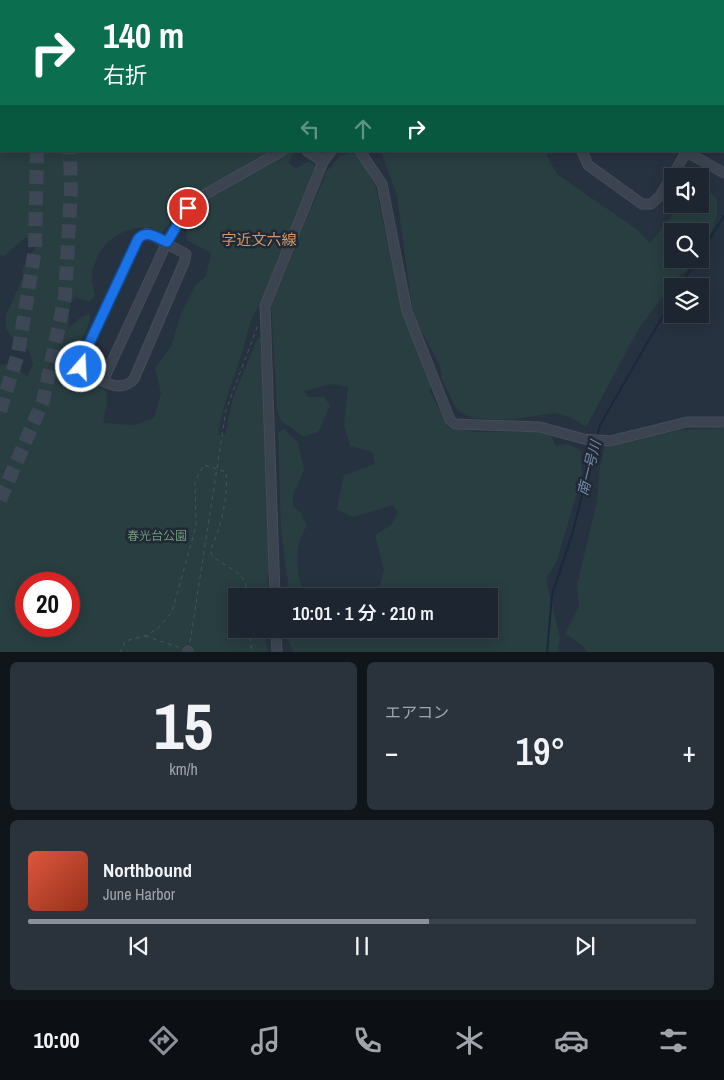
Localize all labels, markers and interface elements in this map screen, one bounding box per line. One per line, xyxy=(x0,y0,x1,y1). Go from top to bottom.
text: 140 m xyxy=(103,12,184,59)
icon: right xyxy=(20,20,85,85)
text: 右折 xyxy=(103,60,147,90)
icon: left xyxy=(296,115,324,143)
icon: ahead xyxy=(349,115,377,143)
icon: right xyxy=(402,115,430,143)
map controls xyxy=(664,168,709,323)
button: sound xyxy=(664,168,709,213)
pin xyxy=(167,187,209,229)
icon: arrive xyxy=(174,194,202,222)
button: search xyxy=(664,223,709,268)
district label: 字近文六線 xyxy=(221,229,297,250)
button: layers xyxy=(664,278,709,323)
position arrow xyxy=(54,340,106,392)
water label: 南一号川 xyxy=(573,437,605,497)
park label: 春光台公園 xyxy=(127,528,187,544)
speed limit sign: 20 xyxy=(15,572,80,637)
text: 10:01 · 1 分 · 210 m xyxy=(292,600,434,626)
text: 15 xyxy=(154,682,213,769)
text: エアコン xyxy=(385,701,449,723)
text: 19° xyxy=(516,726,565,777)
text: − xyxy=(385,733,398,771)
text: + xyxy=(683,733,696,771)
text: km/h xyxy=(169,758,198,780)
text: Northbound xyxy=(103,857,192,883)
text: June Harbor xyxy=(103,883,175,905)
icon: previous xyxy=(125,932,153,960)
icon: pause xyxy=(348,932,376,960)
icon: next xyxy=(571,932,599,960)
icon: directions xyxy=(146,1023,181,1058)
icon: music xyxy=(248,1023,283,1058)
icon: phone xyxy=(350,1023,385,1058)
icon: climate xyxy=(452,1023,487,1058)
icon: car xyxy=(554,1023,589,1058)
icon: filters xyxy=(656,1023,691,1058)
text: 10:00 xyxy=(33,1025,80,1055)

